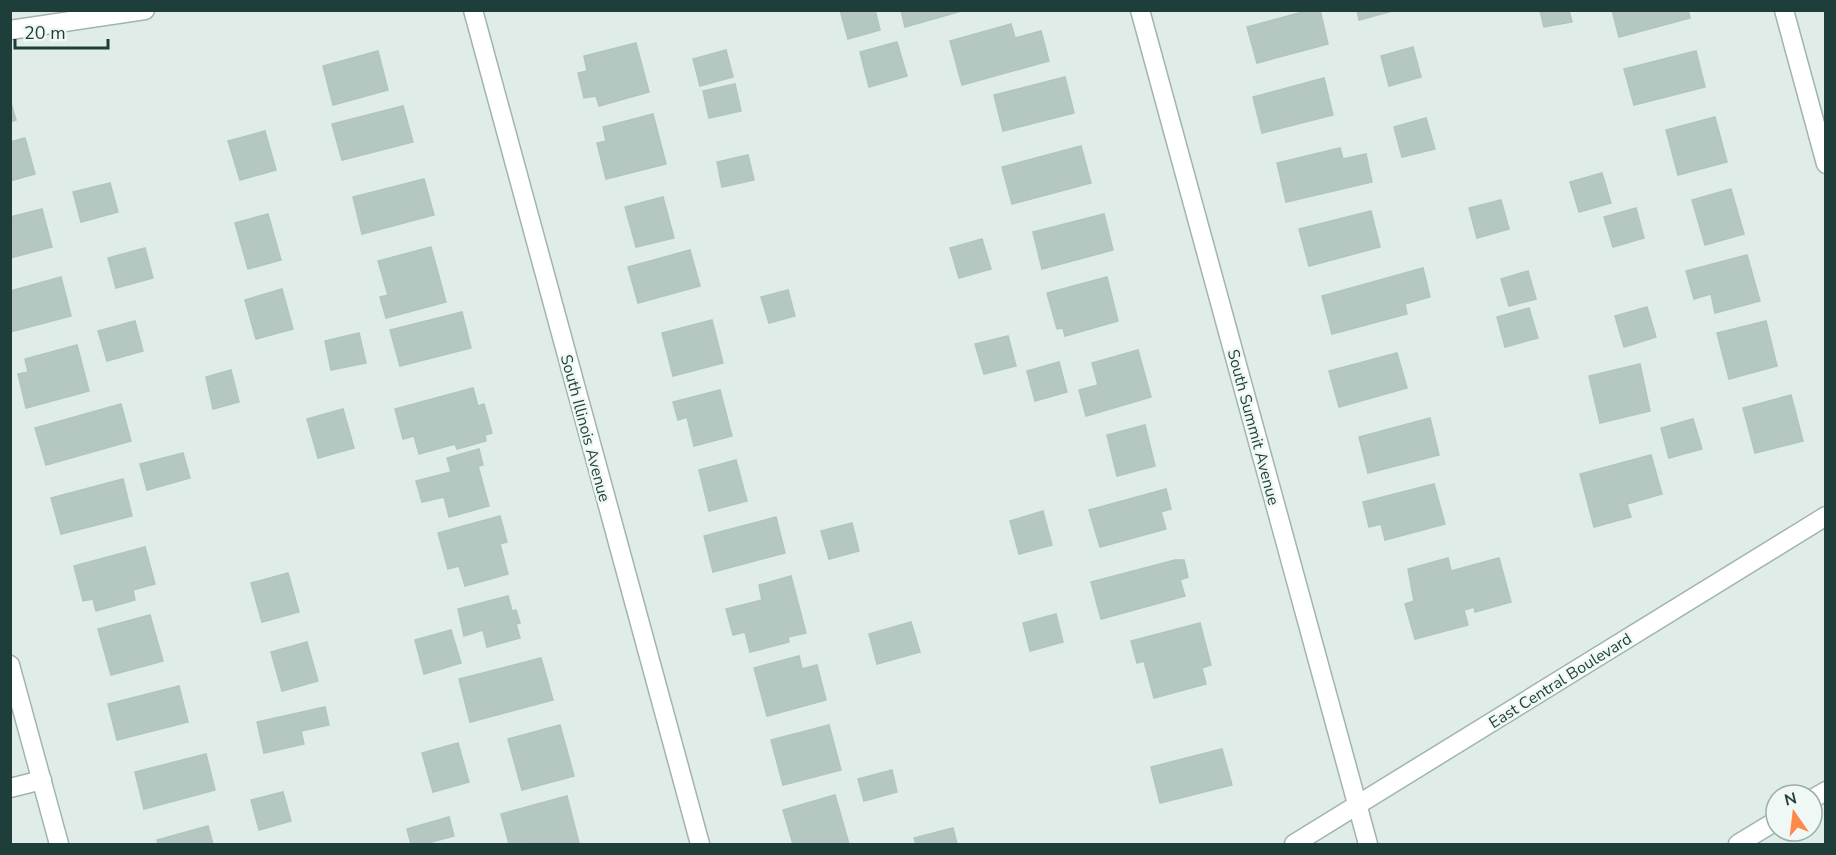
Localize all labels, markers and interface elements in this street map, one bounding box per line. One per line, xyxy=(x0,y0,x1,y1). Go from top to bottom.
scale bar xyxy=(15,12,108,50)
text: 20 m xyxy=(24,21,66,45)
street label: South Summit Avenue xyxy=(1222,347,1284,508)
street label: South Illinois Avenue xyxy=(555,352,615,504)
street label: East Central Boulevard xyxy=(1485,628,1636,734)
north arrow xyxy=(1764,783,1824,843)
text: N xyxy=(1782,787,1799,812)

